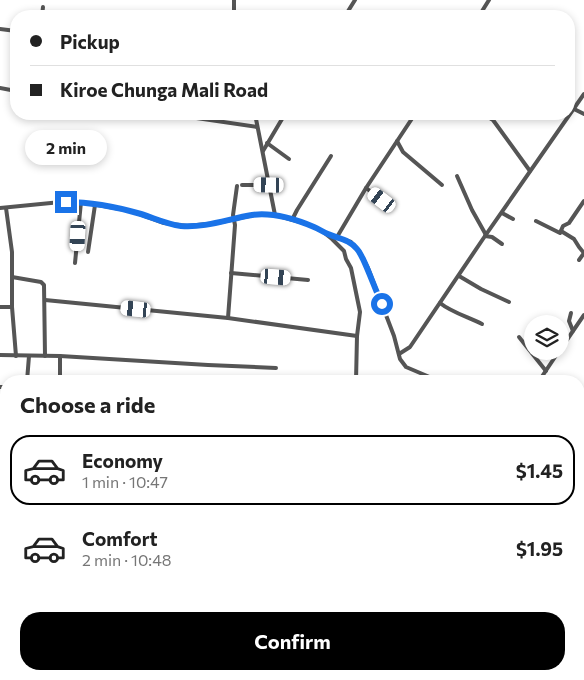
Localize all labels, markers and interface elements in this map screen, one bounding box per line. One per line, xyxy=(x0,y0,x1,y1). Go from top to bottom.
text: Pickup xyxy=(60,30,120,53)
text: Kiroe Chunga Mali Road xyxy=(60,78,268,101)
callout: 2 min xyxy=(25,130,107,164)
text: 2 min xyxy=(46,138,86,157)
car xyxy=(253,177,284,193)
car xyxy=(365,185,398,215)
route end xyxy=(55,191,77,213)
car xyxy=(69,221,86,251)
car xyxy=(260,268,291,286)
route start xyxy=(371,293,393,315)
car xyxy=(120,300,151,318)
map controls xyxy=(524,315,569,360)
button: layers xyxy=(524,315,569,360)
text: Choose a ride xyxy=(20,391,155,418)
icon: car xyxy=(22,448,67,493)
text: Economy xyxy=(82,449,163,472)
text: $1.45 xyxy=(516,459,563,482)
text: 1 min · 10:47 xyxy=(82,472,168,491)
icon: car xyxy=(22,526,67,571)
text: Comfort xyxy=(82,527,158,550)
text: $1.95 xyxy=(516,537,563,560)
text: 2 min · 10:48 xyxy=(82,550,171,569)
button: Confirm xyxy=(20,612,565,670)

